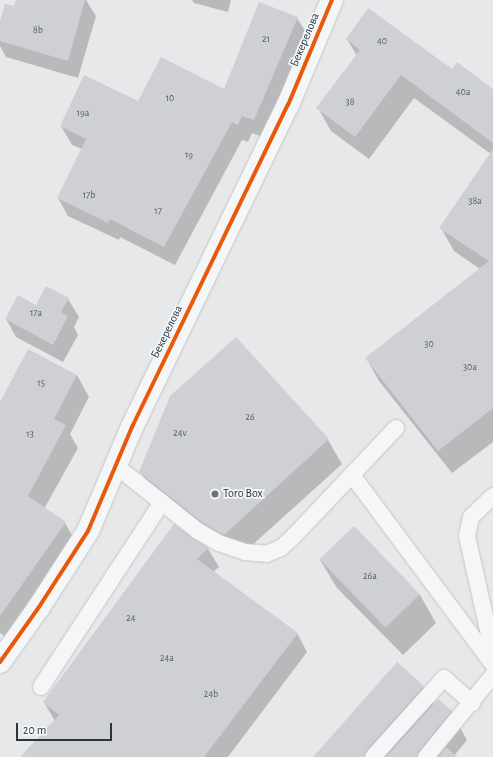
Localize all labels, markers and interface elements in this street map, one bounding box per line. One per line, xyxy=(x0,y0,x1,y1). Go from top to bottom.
street label: Бекерелова xyxy=(287,11,323,69)
house number: 8b xyxy=(33,25,43,37)
house number: 21 xyxy=(262,34,270,46)
house number: 40 xyxy=(377,36,387,48)
house number: 40a xyxy=(456,87,470,99)
house number: 10 xyxy=(166,93,174,105)
house number: 38 xyxy=(346,97,354,109)
house number: 19a xyxy=(77,108,89,120)
house number: 19 xyxy=(185,150,193,162)
house number: 17b xyxy=(83,190,95,202)
house number: 38a xyxy=(468,196,482,208)
house number: 17 xyxy=(154,206,162,218)
street label: Бекерелова xyxy=(148,303,186,361)
house number: 17a xyxy=(30,308,42,320)
house number: 30 xyxy=(424,339,434,351)
house number: 30a xyxy=(463,362,477,374)
house number: 15 xyxy=(37,378,45,390)
house number: 26 xyxy=(245,412,255,424)
house number: 24v xyxy=(173,428,187,440)
house number: 13 xyxy=(26,429,34,441)
place label: Toro Box xyxy=(223,487,263,501)
marker: Toro Box xyxy=(210,489,220,499)
house number: 26a xyxy=(363,571,377,583)
house number: 24 xyxy=(126,613,136,625)
house number: 24a xyxy=(160,653,174,665)
house number: 24b xyxy=(204,689,218,701)
scale bar xyxy=(18,715,114,741)
text: 20 m xyxy=(23,724,46,736)

